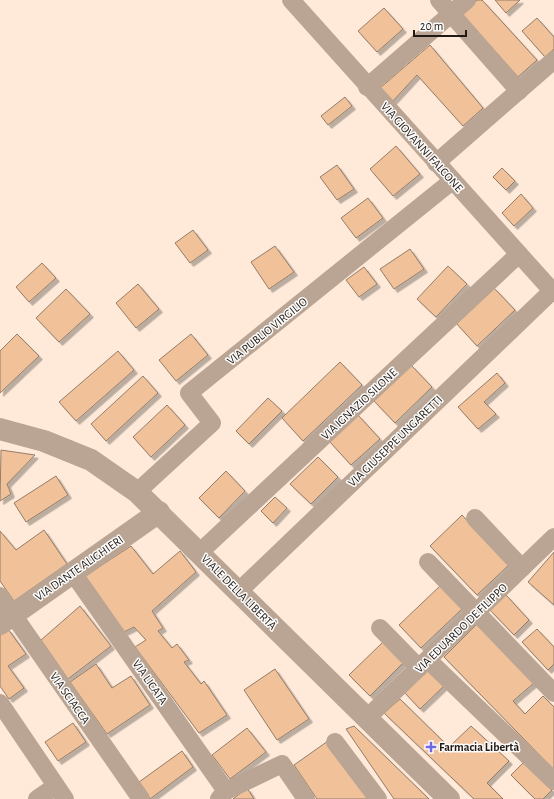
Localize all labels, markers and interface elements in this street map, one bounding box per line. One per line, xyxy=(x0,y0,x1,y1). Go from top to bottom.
scale bar xyxy=(414,12,466,38)
text: 20 m xyxy=(420,20,443,32)
street label: VIA GIOVANNI FALCONE xyxy=(379,100,465,194)
street label: VIA PUBLIO VIRGILIO xyxy=(225,295,310,367)
street label: VIA IGNAZIO SILONE xyxy=(319,366,399,442)
street label: VIA GIUSEPPE UNGARETTI xyxy=(346,393,444,489)
street label: VIA DANTE ALIGHIERI xyxy=(33,533,125,603)
street label: VIALE DELLA LIBERTÀ xyxy=(199,551,280,632)
street label: VIA EDUARDO DE FILIPPO xyxy=(413,581,510,675)
street label: VIA LICATA xyxy=(130,657,170,707)
street label: VIA SCIACCA xyxy=(48,670,92,726)
place label: Farmacia Libertà xyxy=(439,741,519,753)
marker: Farmacia Libertà xyxy=(426,742,436,752)

